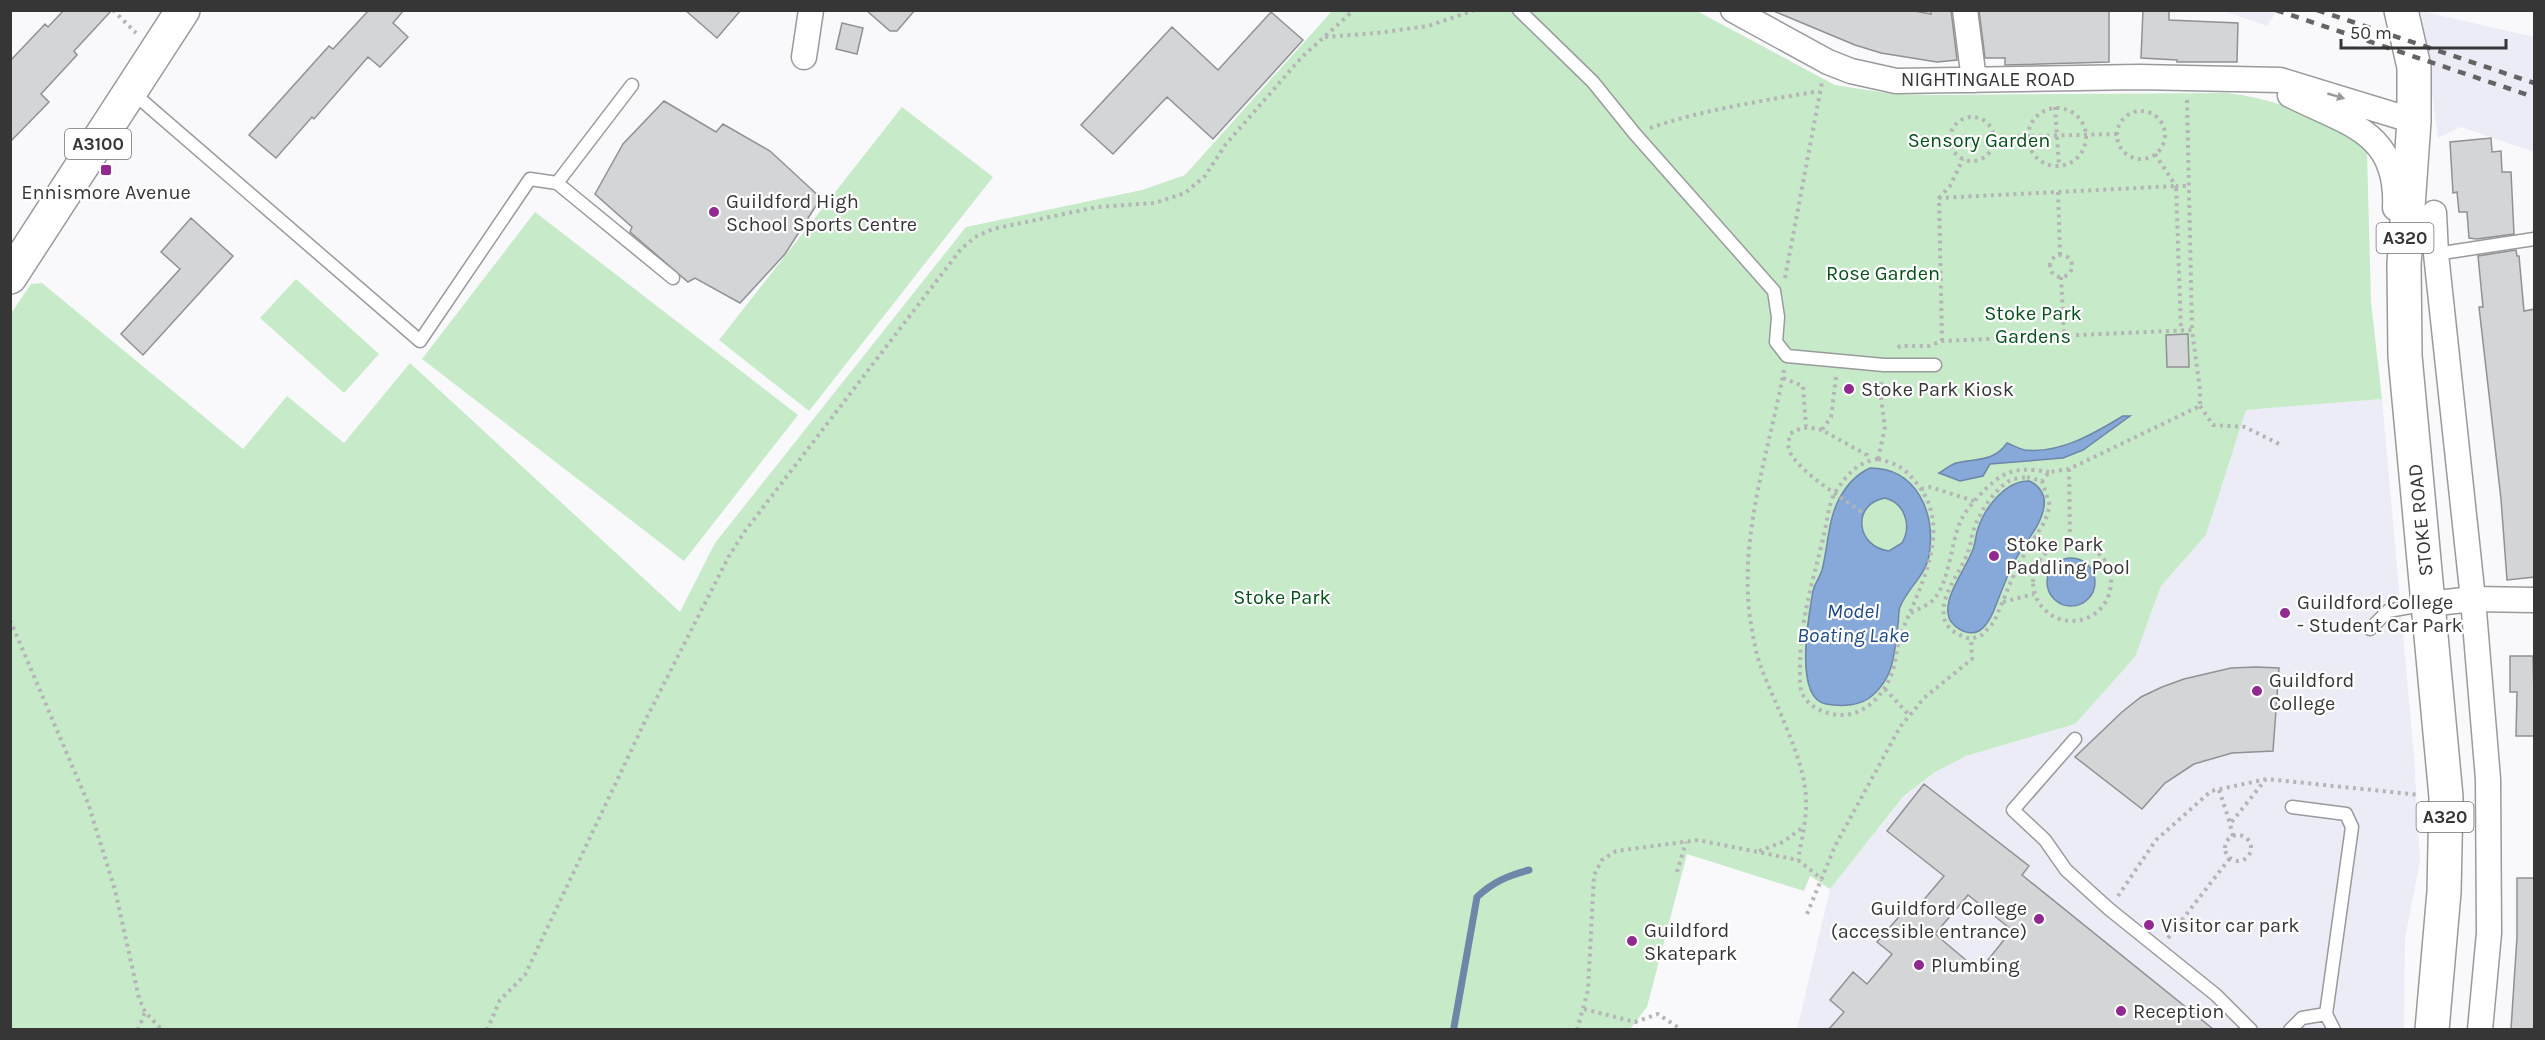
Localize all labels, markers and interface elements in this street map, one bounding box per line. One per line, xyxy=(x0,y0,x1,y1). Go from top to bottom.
scale bar xyxy=(2341,12,2506,50)
text: 50 m xyxy=(2350,22,2392,44)
street label: NIGHTINGALE ROAD xyxy=(1901,68,2075,91)
one-way arrow xyxy=(2327,92,2345,101)
road number: A3100 xyxy=(65,129,131,159)
park label: Sensory Garden xyxy=(1908,129,2050,152)
marker: Ennismore Avenue xyxy=(99,163,113,177)
place label: Ennismore Avenue xyxy=(21,181,191,204)
place label: Guildford High School Sports Centre xyxy=(726,190,917,236)
marker: Guildford High School Sports Centre xyxy=(707,205,721,219)
road number: A320 xyxy=(2376,223,2434,253)
park label: Rose Garden xyxy=(1826,262,1940,285)
park label: Stoke Park Gardens xyxy=(1984,302,2082,348)
place label: Stoke Park Kiosk xyxy=(1861,378,2014,401)
marker: Stoke Park Kiosk xyxy=(1842,382,1856,396)
street label: STOKE ROAD xyxy=(2403,463,2438,577)
place label: Stoke Park Paddling Pool xyxy=(2006,533,2130,579)
marker: Stoke Park Paddling Pool xyxy=(1987,549,2001,563)
park label: Stoke Park xyxy=(1233,586,1331,609)
place label: Guildford College - Student Car Park xyxy=(2297,591,2463,637)
water label: Model Boating Lake xyxy=(1797,599,1909,647)
marker: Guildford College - Student Car Park xyxy=(2278,606,2292,620)
place label: Guildford College xyxy=(2269,669,2354,715)
marker: Guildford College xyxy=(2250,684,2264,698)
road number: A320 xyxy=(2416,802,2474,832)
place label: Guildford College (accessible entrance) xyxy=(1831,897,2027,943)
marker: Guildford College (accessible entrance) xyxy=(2032,912,2046,926)
place label: Visitor car park xyxy=(2161,914,2300,937)
marker: Visitor car park xyxy=(2142,918,2156,932)
place label: Guildford Skatepark xyxy=(1644,919,1737,965)
marker: Guildford Skatepark xyxy=(1625,934,1639,948)
place label: Plumbing xyxy=(1931,954,2020,977)
marker: Plumbing xyxy=(1912,958,1926,972)
place label: Reception xyxy=(2133,1000,2224,1023)
marker: Reception xyxy=(2114,1004,2128,1018)

